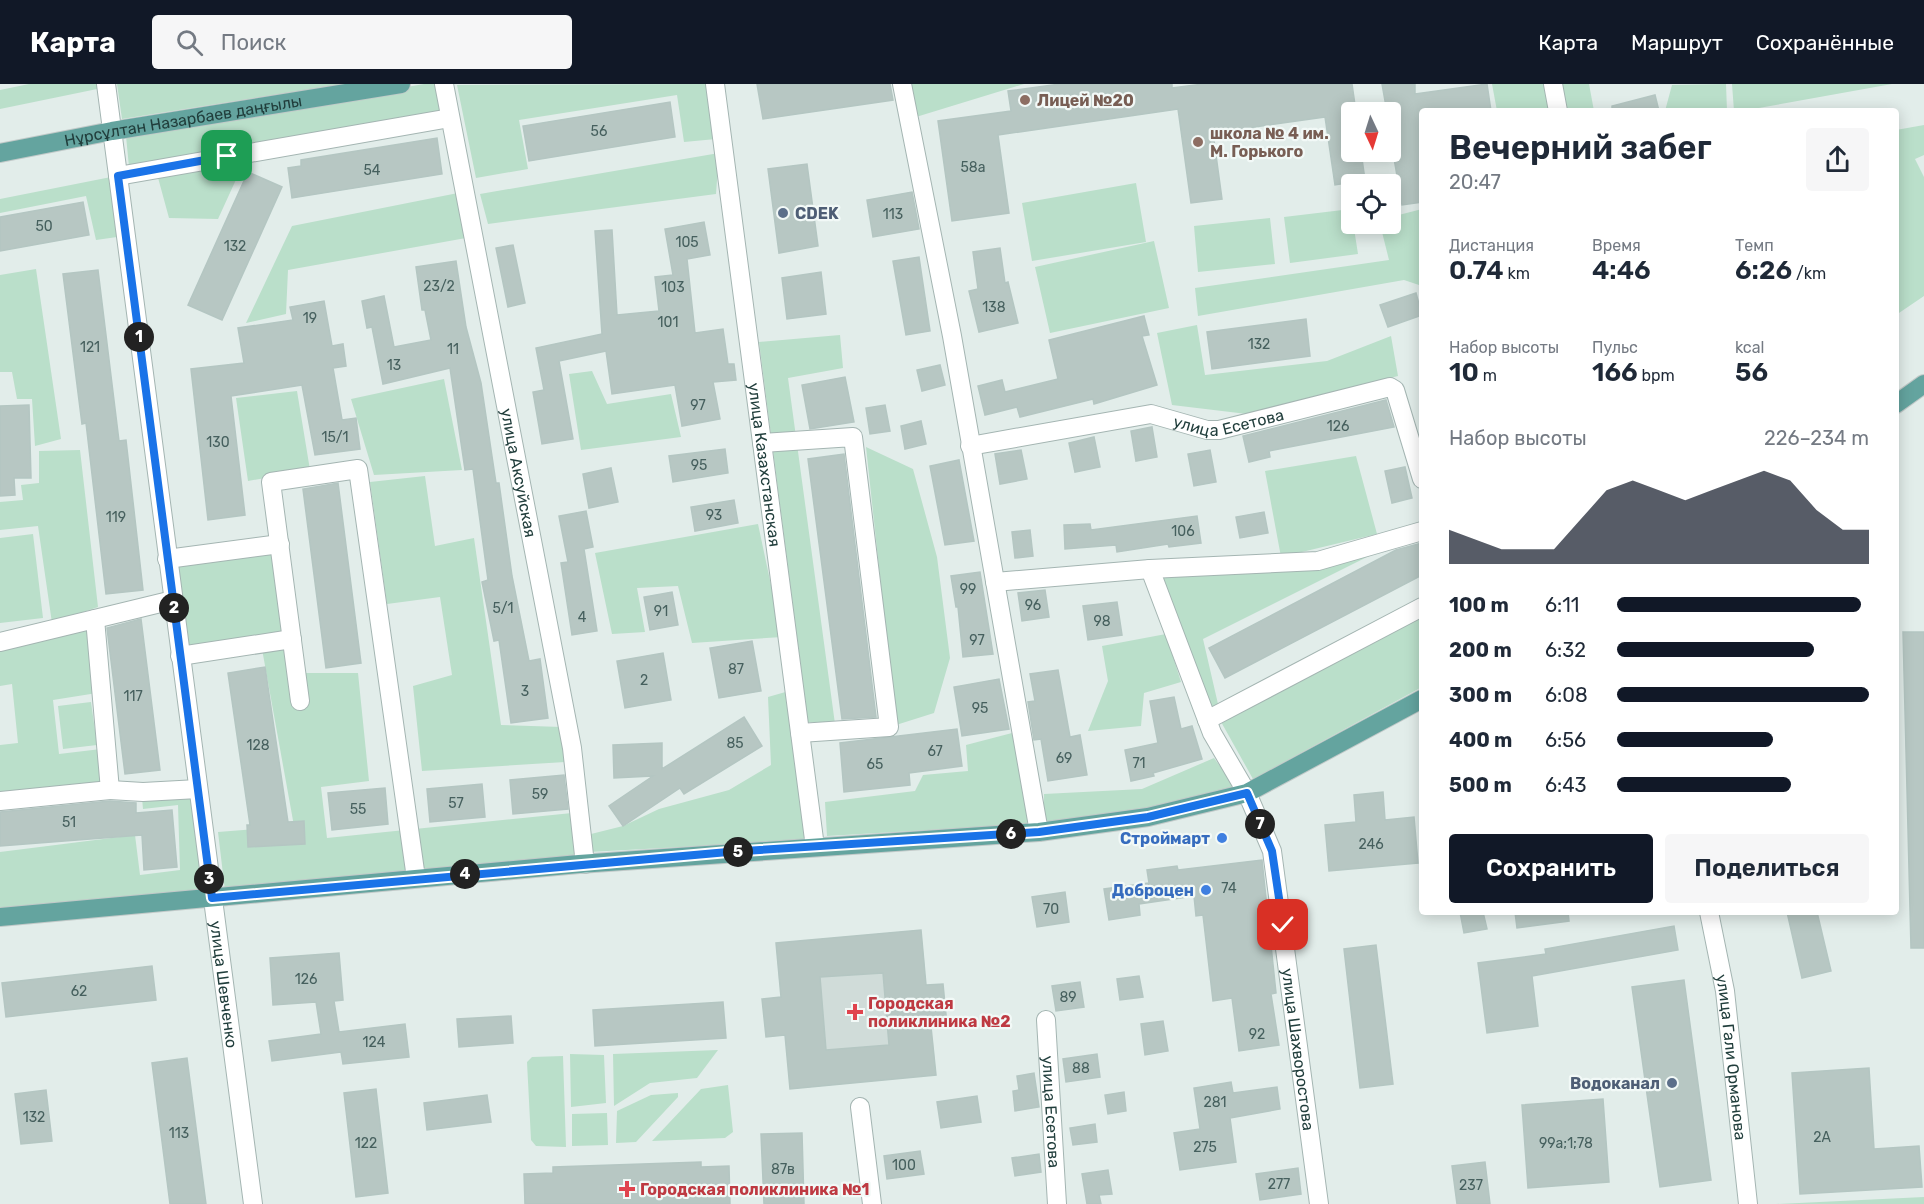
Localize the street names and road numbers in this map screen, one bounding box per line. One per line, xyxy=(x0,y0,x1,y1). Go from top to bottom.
street label: Нұрсұлтан Назарбаев даңғылы xyxy=(63,91,303,150)
street label: улица Казахстанская xyxy=(744,382,785,548)
street label: улица Есетова xyxy=(1171,405,1286,440)
street label: улица Аксуйская xyxy=(497,407,540,539)
street label: улица Шевченко xyxy=(206,920,241,1049)
street label: улица Шахворостова xyxy=(1278,967,1318,1132)
street label: улица Гали Орманова xyxy=(1712,972,1750,1141)
street label: улица Есетова xyxy=(1038,1055,1064,1169)

